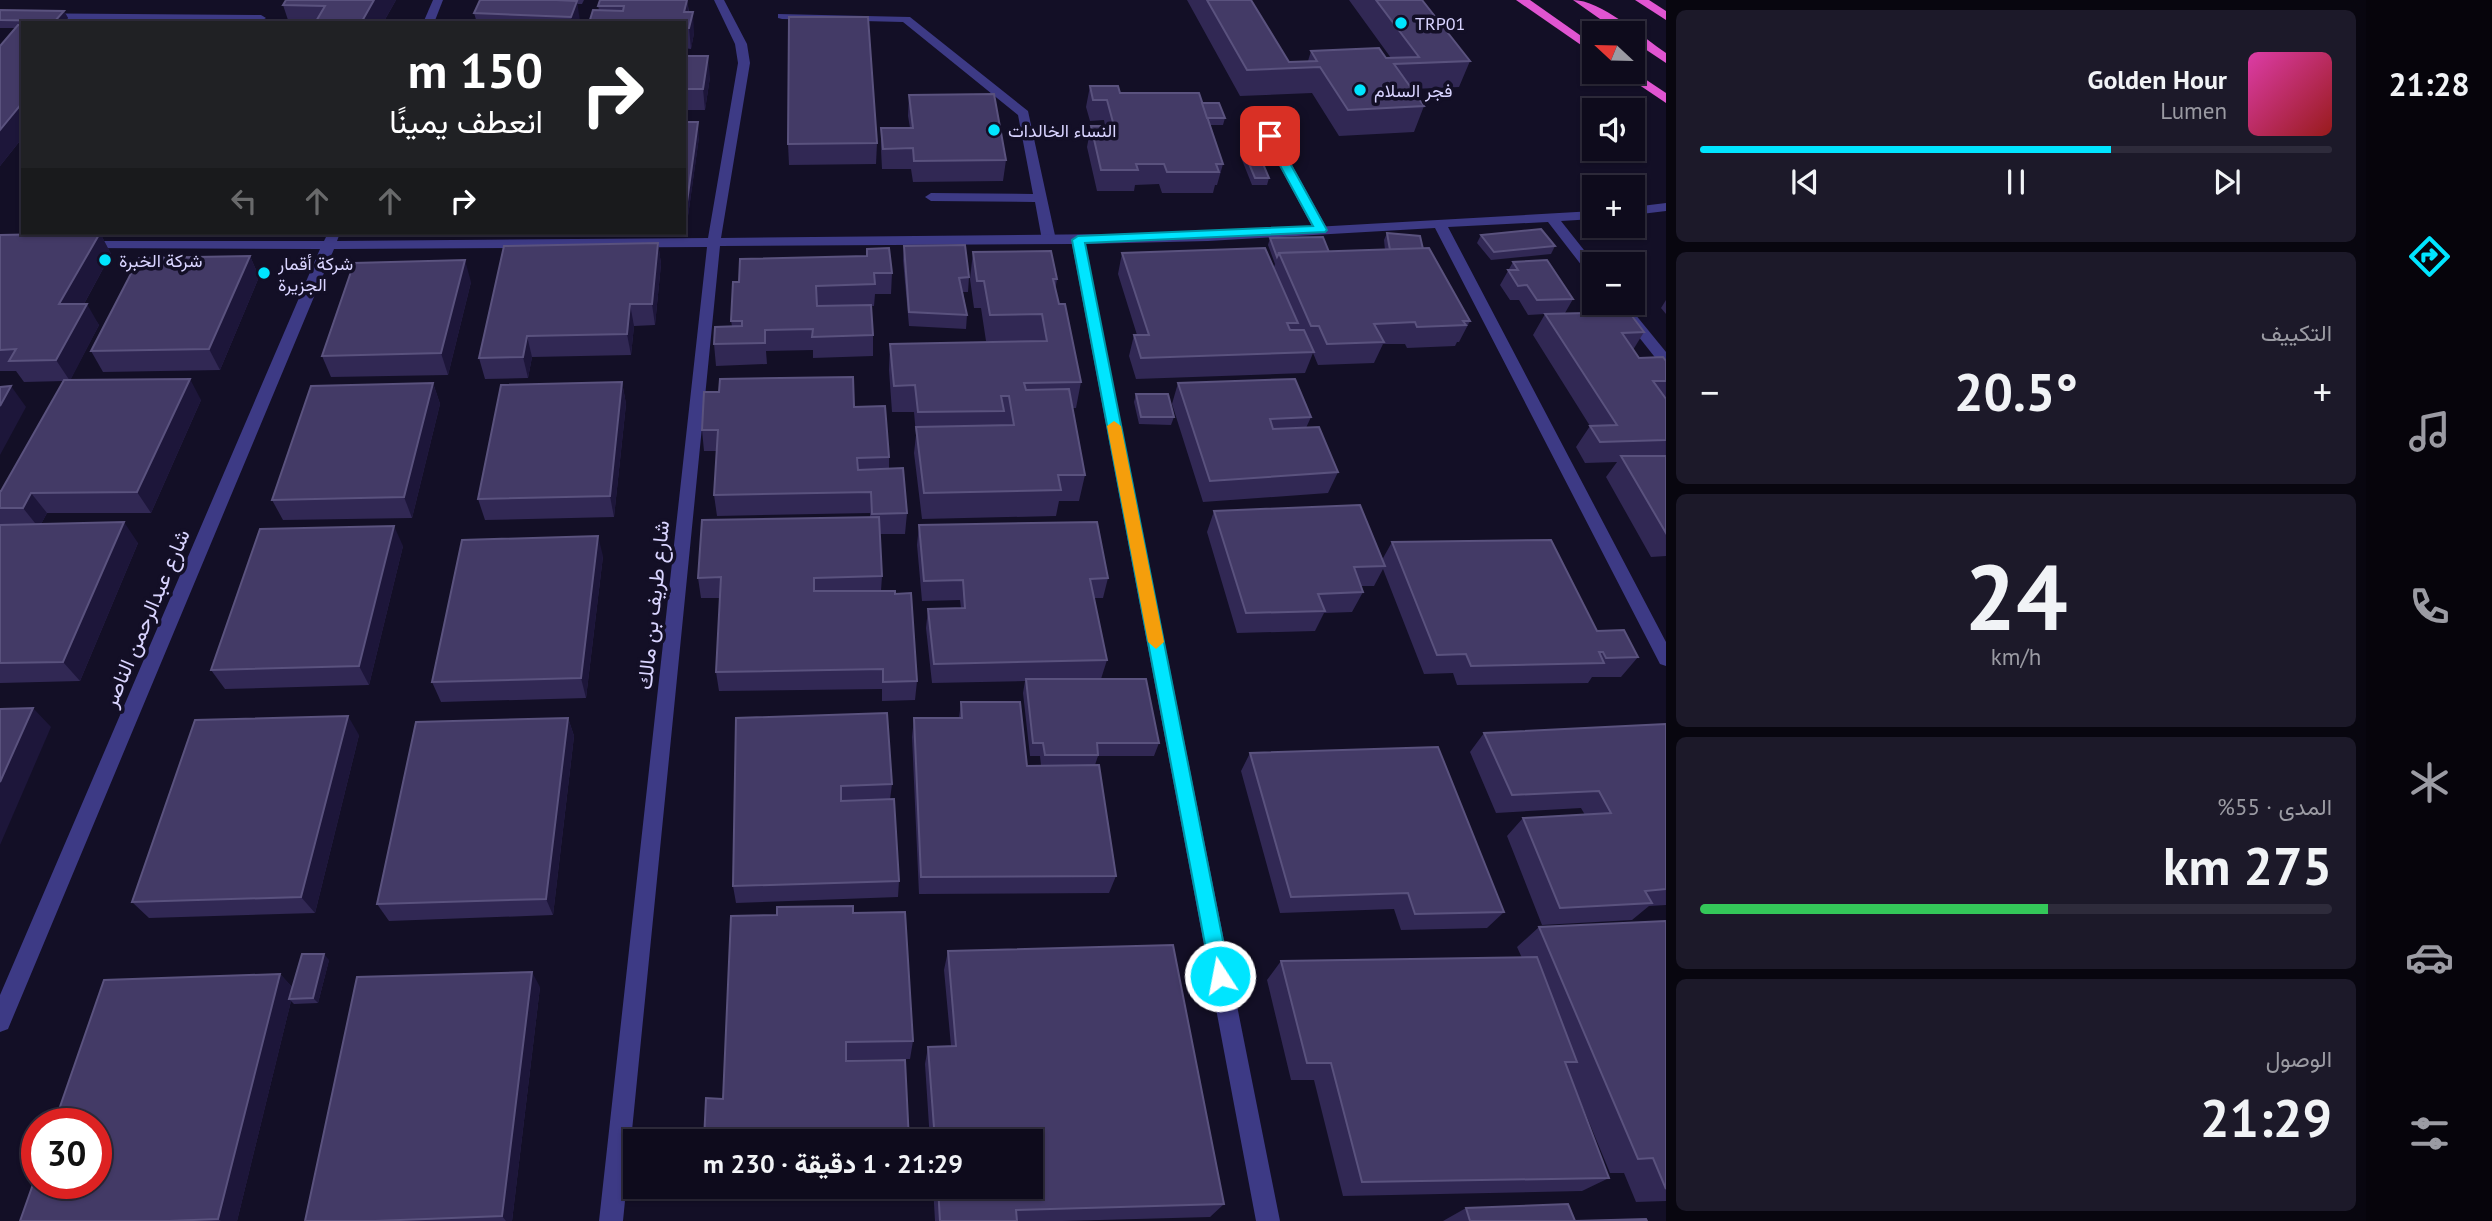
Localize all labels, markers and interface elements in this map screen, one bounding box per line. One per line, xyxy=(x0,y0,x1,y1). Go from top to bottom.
place label: TRP01 xyxy=(1415,12,1465,35)
marker: TRP01 xyxy=(1393,15,1409,31)
north arrow xyxy=(1582,21,1645,84)
map controls xyxy=(1582,21,1645,315)
text: 150 m xyxy=(408,38,543,102)
icon: right xyxy=(567,49,658,140)
text: Golden Hour xyxy=(2088,63,2227,96)
text: 21:28 xyxy=(2388,63,2470,105)
place label: فجر السلام xyxy=(1374,79,1452,103)
marker: فجر السلام xyxy=(1352,82,1368,98)
text: Lumen xyxy=(2160,96,2227,125)
button: sound xyxy=(1582,98,1645,161)
text: انعطف يمينًا xyxy=(389,100,543,142)
pin xyxy=(1240,106,1300,166)
icon: arrive xyxy=(1251,117,1289,155)
place label: النساء الخالدات xyxy=(1008,119,1116,142)
marker: النساء الخالدات xyxy=(986,122,1002,138)
icon: previous xyxy=(1786,163,1824,201)
icon: pause xyxy=(1997,163,2035,201)
icon: next xyxy=(2208,163,2246,201)
button: + xyxy=(1582,175,1645,238)
icon: left xyxy=(225,182,263,220)
icon: ahead xyxy=(298,182,336,220)
icon: ahead xyxy=(371,182,409,220)
icon: right xyxy=(444,182,482,220)
icon: directions xyxy=(2405,232,2454,281)
place label: شركة الخبرة xyxy=(119,249,202,272)
marker: شركة الخبرة xyxy=(97,252,113,268)
place label: شركة أقمار الجزيرة xyxy=(277,252,353,296)
button: − xyxy=(1582,252,1645,315)
marker: شركة أقمار الجزيرة xyxy=(256,265,272,281)
text: التكييف xyxy=(2261,318,2332,347)
text: 20.5° xyxy=(1954,358,2078,425)
text: − xyxy=(1700,367,1719,416)
text: + xyxy=(2313,367,2332,416)
icon: music xyxy=(2405,407,2454,456)
street label: شارع طريف بن مالك xyxy=(631,519,676,691)
street label: شارع عبدالرحمن الناصر xyxy=(96,525,197,712)
text: 24 xyxy=(1964,537,2068,655)
icon: phone xyxy=(2405,582,2454,631)
text: km/h xyxy=(1991,642,2041,671)
icon: climate xyxy=(2405,758,2454,807)
text: المدى · 55% xyxy=(2217,792,2332,821)
text: 275 km xyxy=(2163,832,2332,899)
icon: car xyxy=(2405,933,2454,982)
position arrow xyxy=(1183,939,1257,1013)
text: الوصول xyxy=(2266,1044,2332,1073)
text: 21:29 xyxy=(2200,1084,2332,1151)
speed limit sign: 30 xyxy=(21,1108,112,1199)
icon: filters xyxy=(2405,1109,2454,1158)
text: 21:29 · 1 دقيقة · 230 m xyxy=(703,1147,963,1180)

